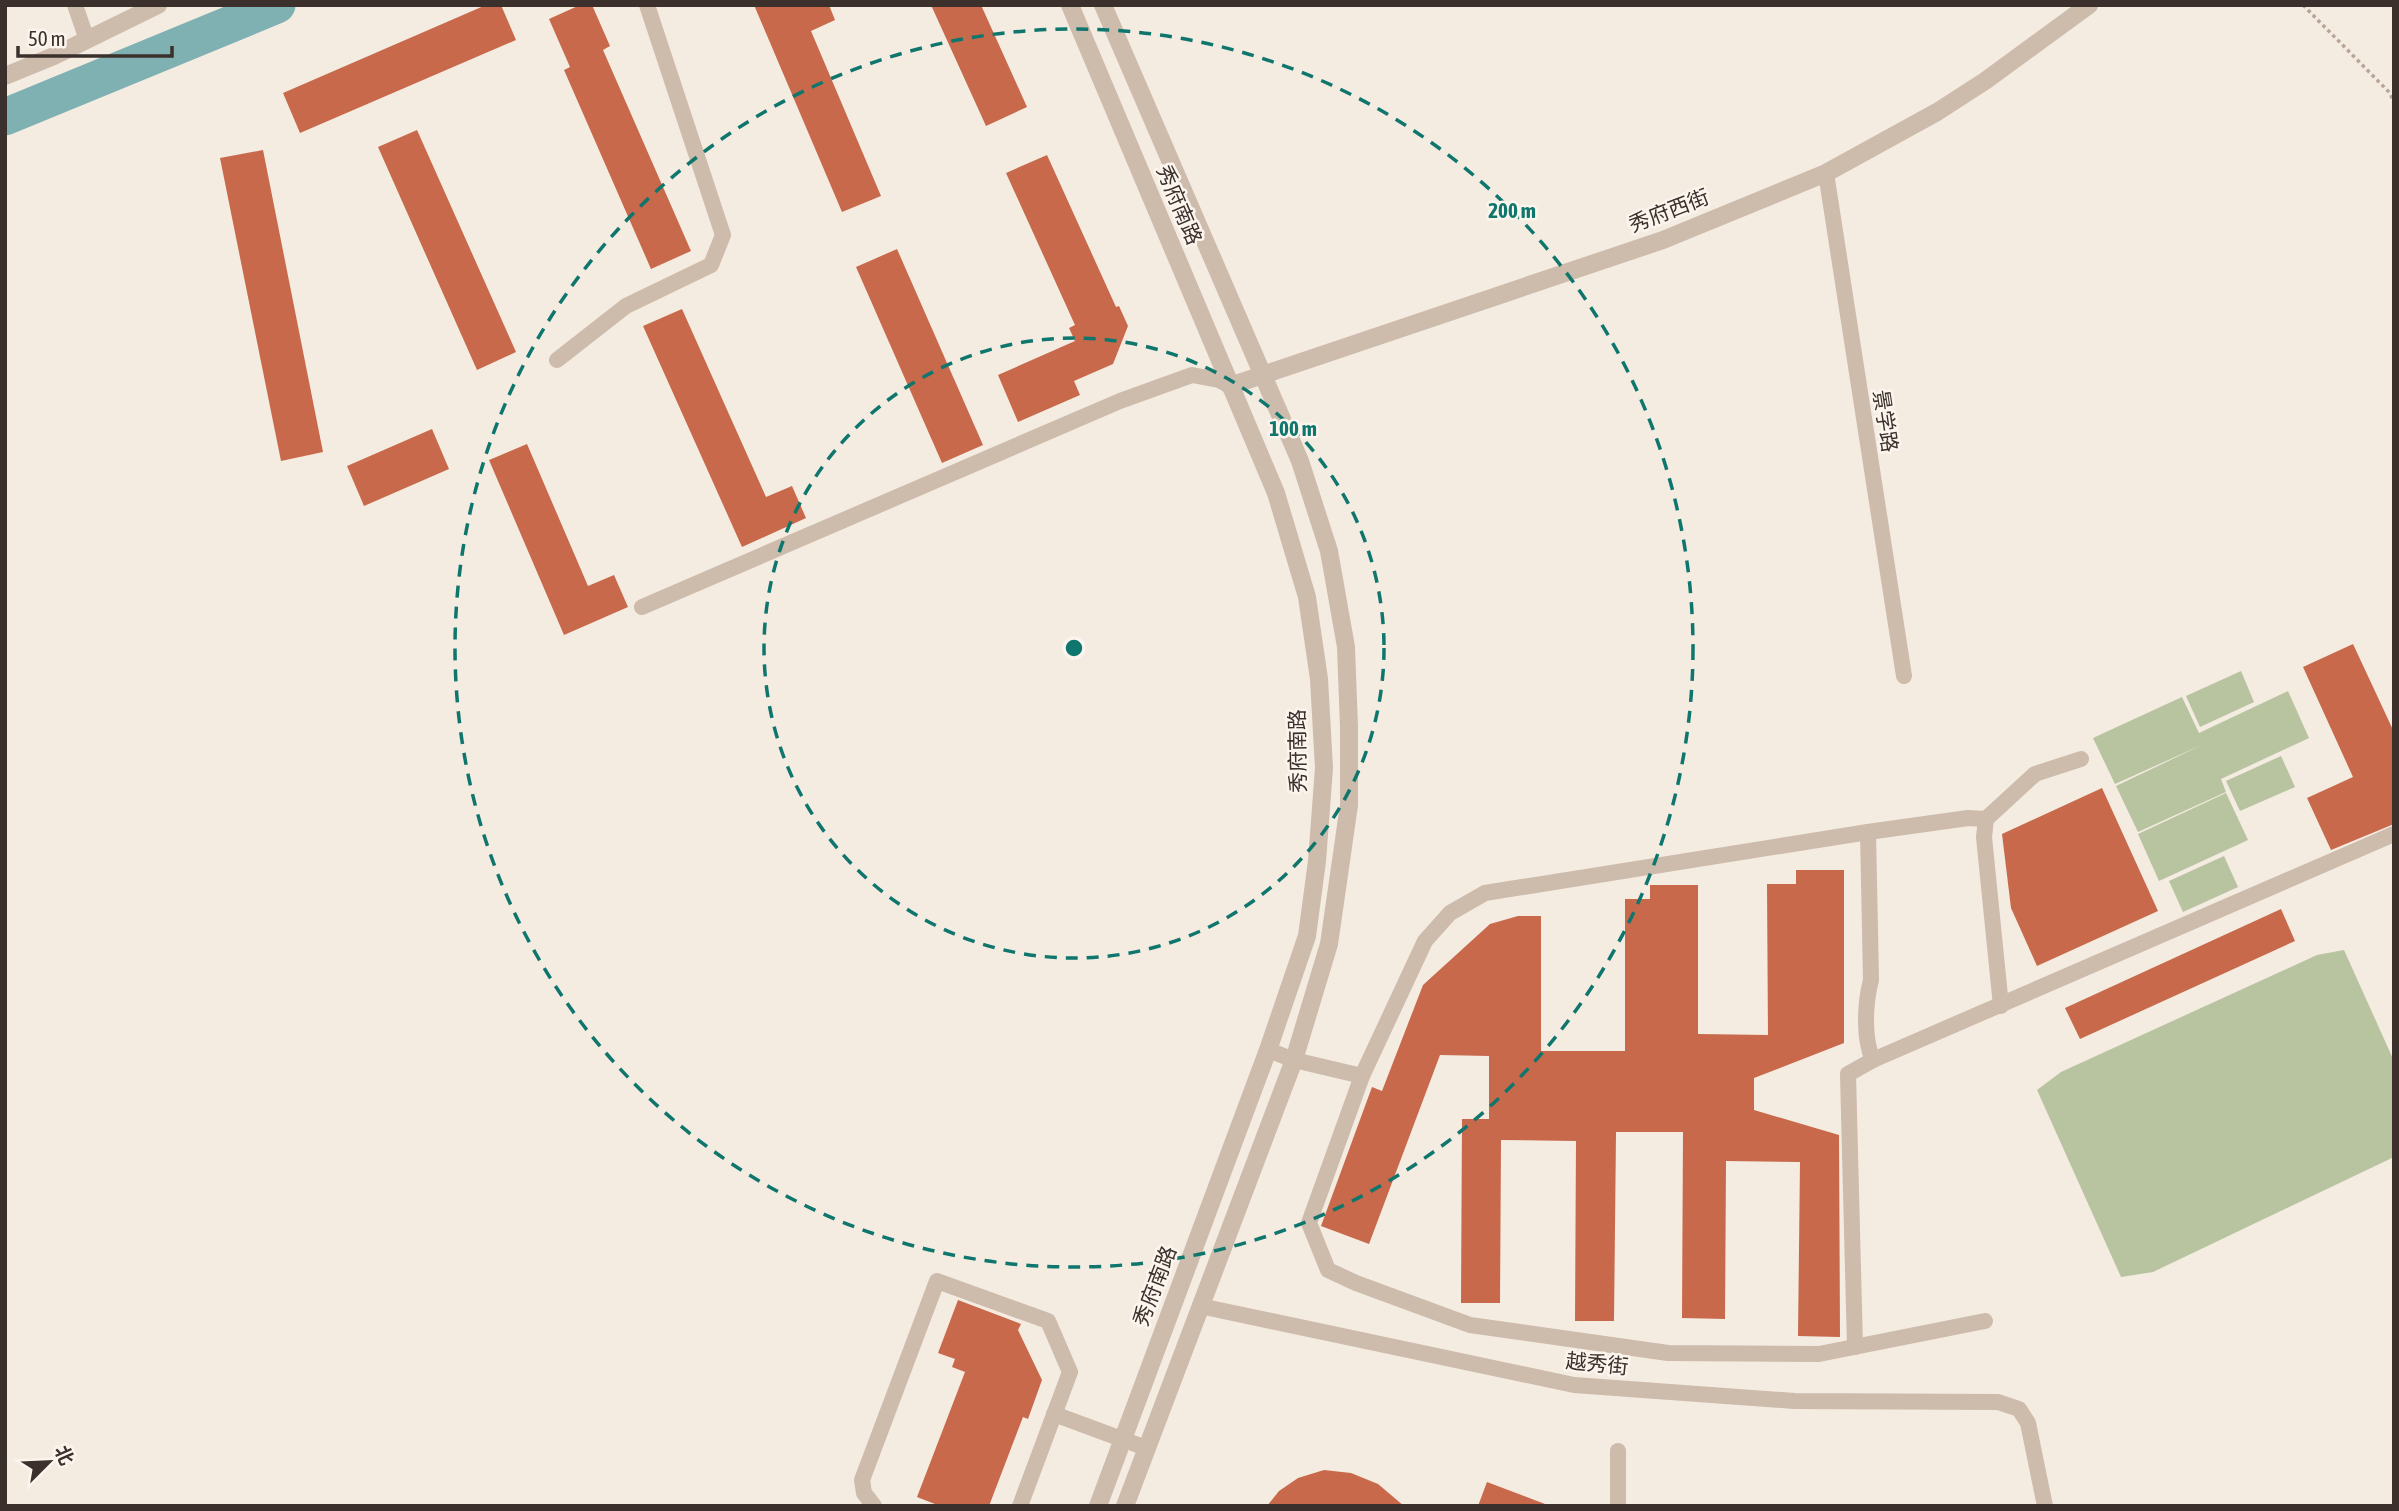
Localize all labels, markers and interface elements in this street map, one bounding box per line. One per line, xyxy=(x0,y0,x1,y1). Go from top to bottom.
scale bar xyxy=(18,14,172,58)
text: 50 m xyxy=(28,26,66,50)
street label: 秀府南路 xyxy=(1152,161,1207,248)
street label: 秀府西街 xyxy=(1625,184,1712,236)
text: 200 m xyxy=(1488,198,1536,222)
street label: 景学路 xyxy=(1869,388,1903,454)
text: 100 m xyxy=(1269,416,1317,440)
centre of rings xyxy=(1062,636,1086,660)
street label: 秀府南路 xyxy=(1284,709,1310,793)
street label: 秀府南路 xyxy=(1128,1242,1180,1329)
street label: 越秀街 xyxy=(1565,1348,1630,1378)
north arrow xyxy=(14,1427,84,1497)
text: 北 xyxy=(51,1442,78,1468)

